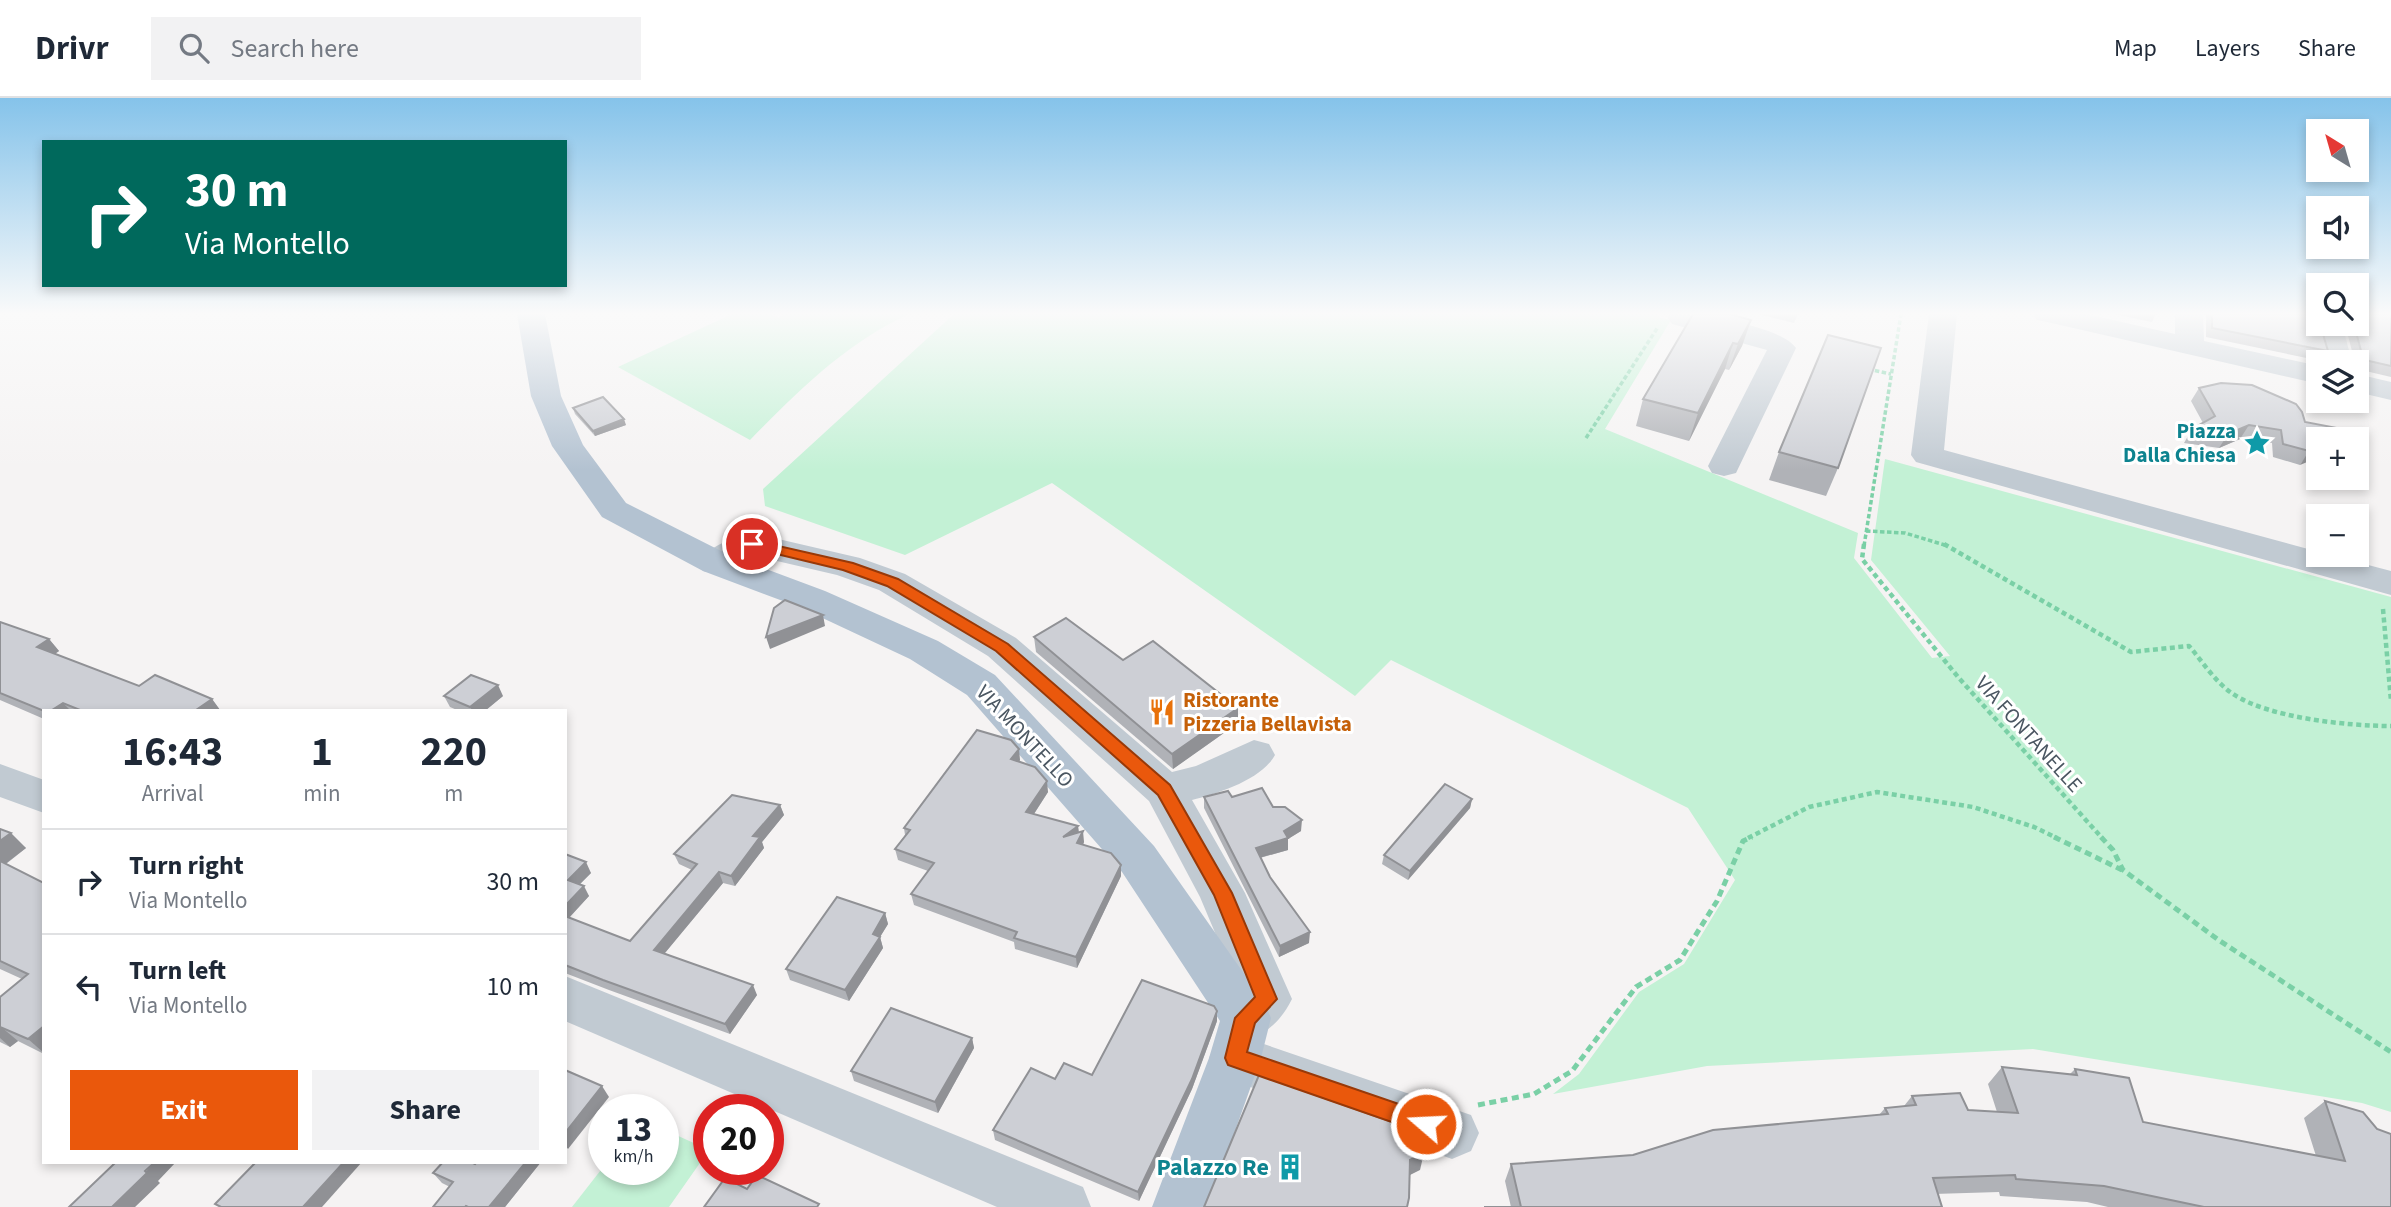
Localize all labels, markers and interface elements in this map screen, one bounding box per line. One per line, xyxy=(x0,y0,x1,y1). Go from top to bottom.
search box xyxy=(151,17,641,80)
text: Drivr xyxy=(35,25,109,72)
icon: search xyxy=(175,29,213,67)
text: Search here xyxy=(231,30,359,67)
text: Map xyxy=(2114,31,2157,66)
text: Layers xyxy=(2195,31,2260,66)
text: Share xyxy=(2298,31,2356,66)
north arrow xyxy=(2306,119,2370,182)
map controls xyxy=(2306,119,2369,567)
text: 30 m xyxy=(185,156,289,226)
icon: right xyxy=(70,168,161,259)
button: sound xyxy=(2306,196,2369,259)
text: Via Montello xyxy=(185,221,350,267)
button: search xyxy=(2306,273,2369,336)
button: layers xyxy=(2306,350,2369,413)
place label: Piazza Dalla Chiesa xyxy=(2123,416,2236,470)
button: + xyxy=(2306,427,2369,490)
place icon: Piazza Dalla Chiesa xyxy=(2242,428,2272,458)
button: − xyxy=(2306,504,2369,567)
pin xyxy=(722,514,782,574)
icon: arrive xyxy=(733,525,771,563)
street label: VIA FONTANELLE xyxy=(1968,669,2090,799)
street label: VIA MONTELLO xyxy=(969,678,1081,794)
place label: Ristorante Pizzeria Bellavista xyxy=(1183,685,1352,739)
restaurant icon: Ristorante Pizzeria Bellavista xyxy=(1147,697,1177,727)
text: 16:43 xyxy=(122,722,223,782)
text: 1 xyxy=(311,722,333,782)
text: 220 xyxy=(420,722,487,782)
text: Arrival xyxy=(142,777,204,810)
text: min xyxy=(303,777,341,810)
text: m xyxy=(444,777,463,810)
text: Turn right xyxy=(129,847,244,884)
icon: right xyxy=(70,863,108,901)
text: 30 m xyxy=(486,863,539,900)
text: Via Montello xyxy=(129,884,248,917)
text: Turn left xyxy=(129,952,226,989)
icon: left xyxy=(70,968,108,1006)
text: 10 m xyxy=(486,968,539,1005)
text: Via Montello xyxy=(129,989,248,1022)
button: Exit xyxy=(70,1070,298,1150)
button: Share xyxy=(312,1070,539,1150)
position arrow xyxy=(1389,1087,1463,1161)
speed limit sign: 20 xyxy=(693,1094,784,1185)
text: 13 xyxy=(615,1105,652,1155)
text: km/h xyxy=(614,1144,653,1169)
place label: Palazzo Re xyxy=(1156,1150,1269,1185)
building icon: Palazzo Re xyxy=(1275,1152,1305,1182)

